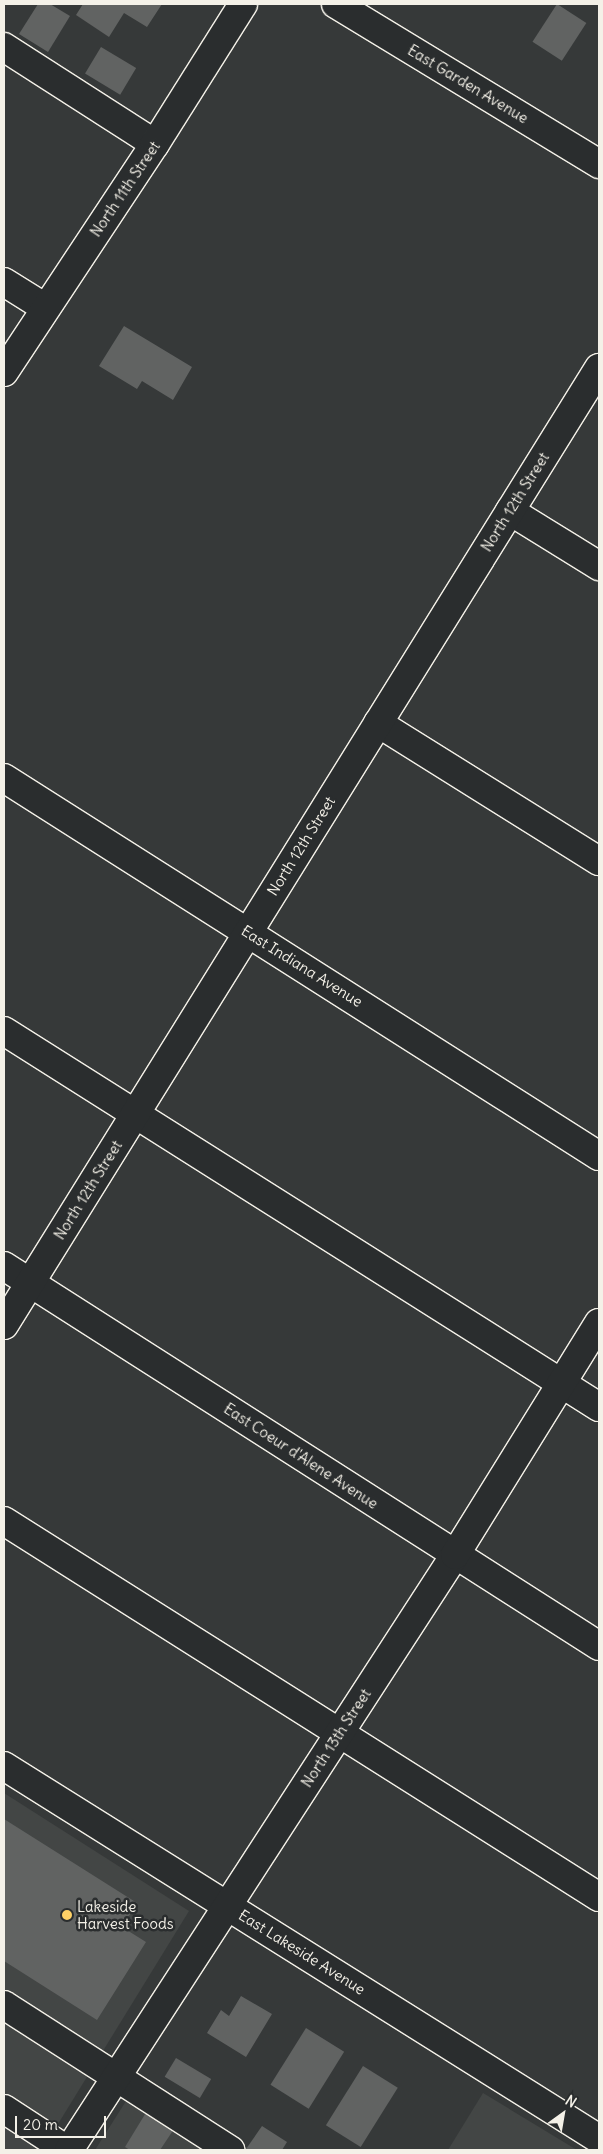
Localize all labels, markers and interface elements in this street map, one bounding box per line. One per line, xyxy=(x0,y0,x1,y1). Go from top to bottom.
street label: East Garden Avenue xyxy=(405,41,531,127)
street label: North 11th Street xyxy=(86,138,164,240)
street label: North 12th Street xyxy=(477,449,553,555)
street label: North 12th Street xyxy=(263,793,339,899)
street label: East Indiana Avenue xyxy=(238,921,366,1011)
street label: North 12th Street xyxy=(50,1137,126,1243)
street label: East Coeur d'Alene Avenue xyxy=(221,1399,381,1513)
street label: North 13th Street xyxy=(297,1685,375,1791)
place label: Lakeside Harvest Foods xyxy=(77,1897,174,1932)
street label: East Lakeside Avenue xyxy=(235,1906,369,1998)
marker: Lakeside Harvest Foods xyxy=(61,1909,73,1921)
north arrow xyxy=(538,2089,588,2139)
text: N xyxy=(562,2091,580,2111)
scale bar xyxy=(18,2106,109,2138)
text: 20 m xyxy=(23,2115,58,2134)

